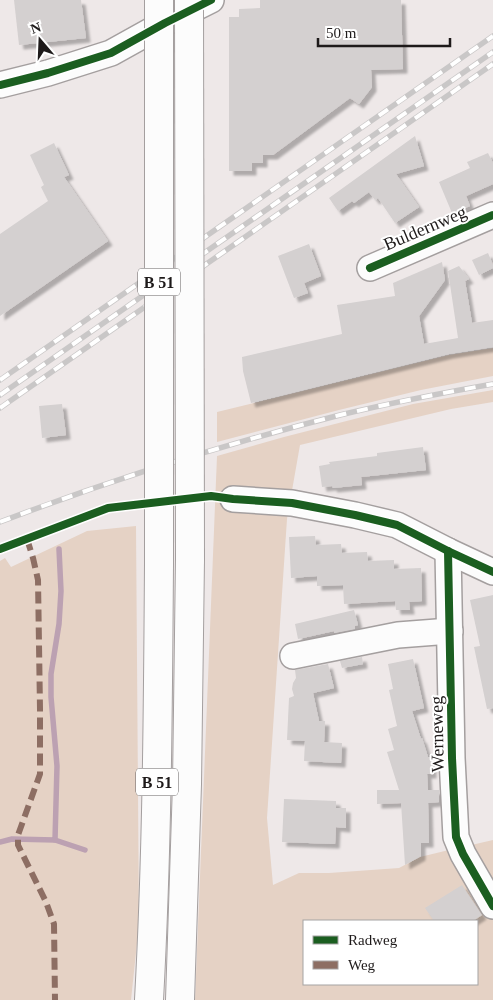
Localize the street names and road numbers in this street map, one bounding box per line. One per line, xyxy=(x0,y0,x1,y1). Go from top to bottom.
street label: Buldernweg xyxy=(381,202,469,254)
road number: B 51 xyxy=(138,268,180,296)
street label: Werneweg xyxy=(426,696,448,772)
road number: B 51 xyxy=(136,769,178,796)

